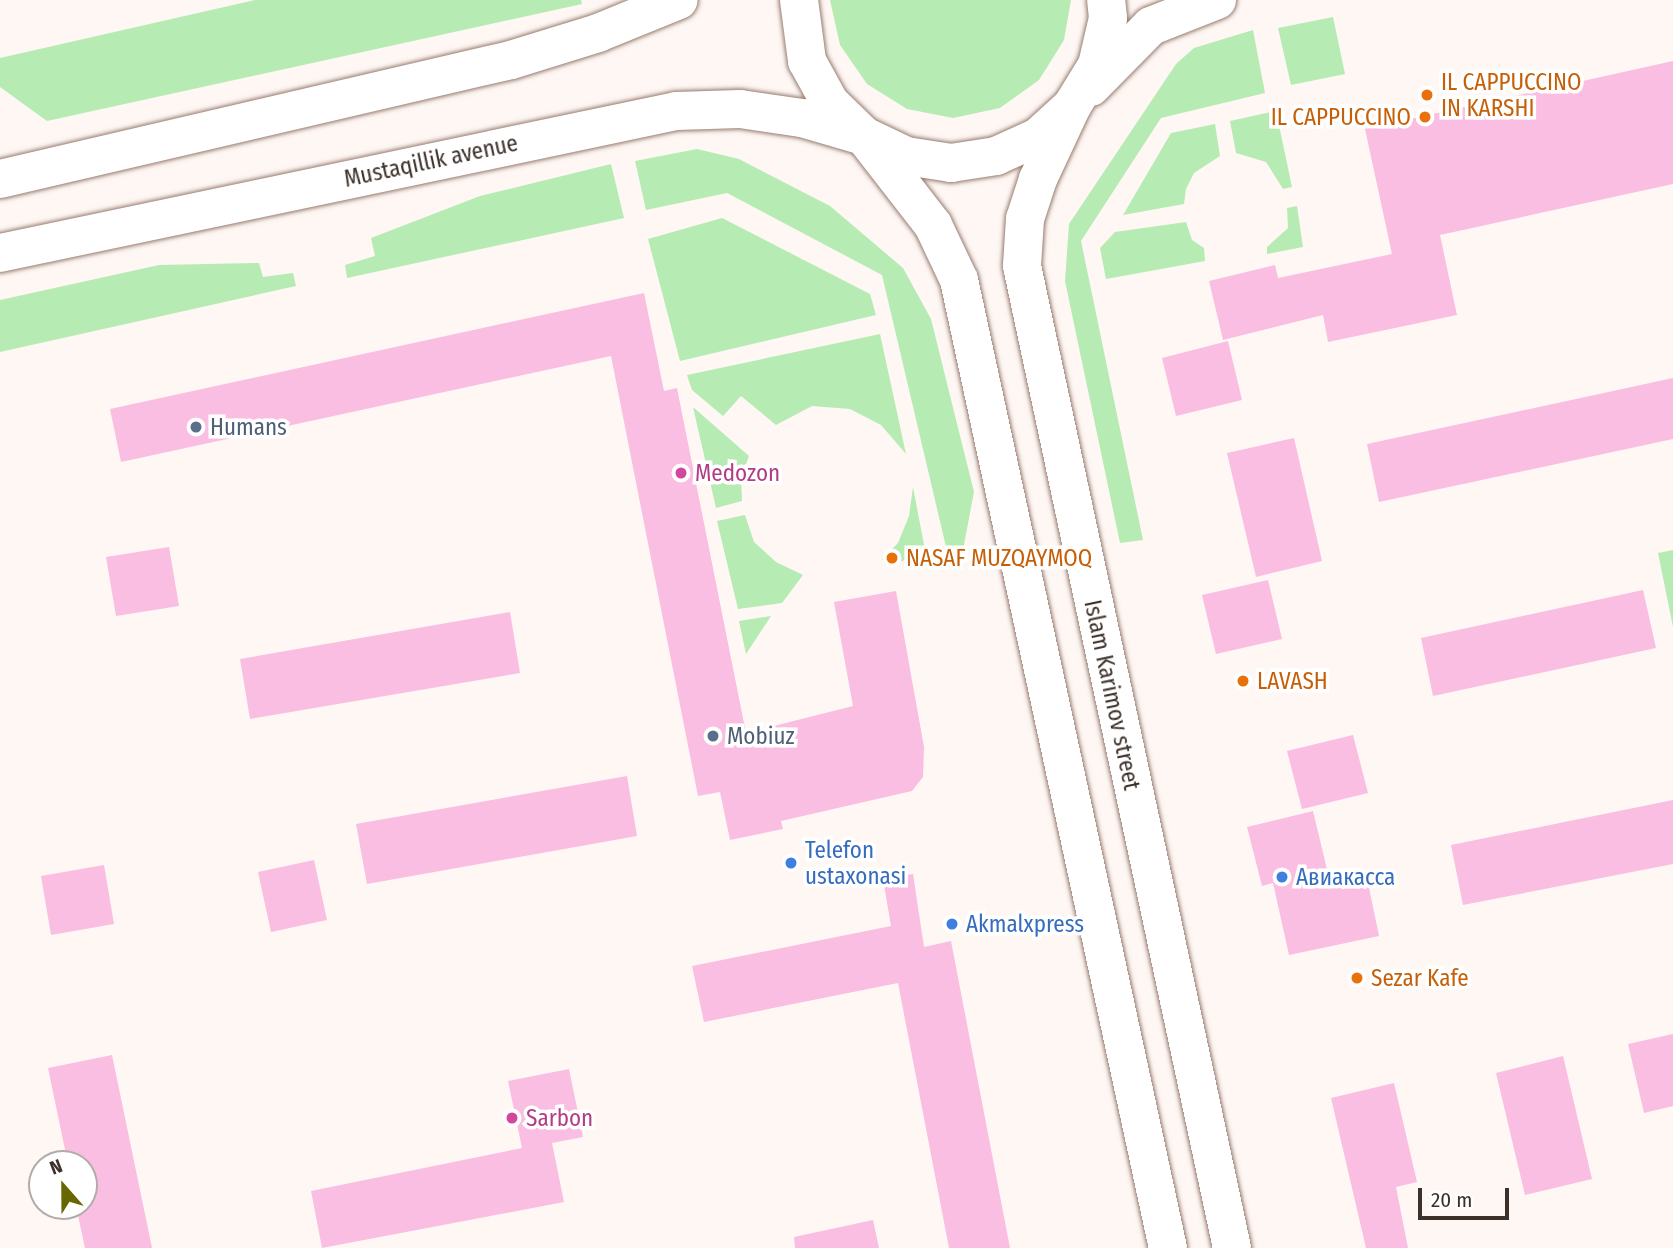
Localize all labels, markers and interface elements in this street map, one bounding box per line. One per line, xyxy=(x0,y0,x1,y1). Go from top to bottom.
place label: IL CAPPUCCINO IN KARSHI xyxy=(1441,68,1581,122)
marker: IL CAPPUCCINO IN KARSHI xyxy=(1419,87,1435,103)
place label: IL CAPPUCCINO xyxy=(1271,103,1411,131)
marker: IL CAPPUCCINO xyxy=(1417,109,1433,125)
street label: Mustaqillik avenue xyxy=(342,129,520,193)
place label: Humans xyxy=(210,413,287,441)
marker: Humans xyxy=(188,419,204,435)
place label: Medozon xyxy=(695,459,780,487)
marker: Medozon xyxy=(673,465,689,481)
place label: NASAF MUZQAYMOQ xyxy=(906,544,1092,572)
marker: NASAF MUZQAYMOQ xyxy=(884,550,900,566)
street label: Islam Karimov street xyxy=(1078,597,1146,793)
place label: LAVASH xyxy=(1257,667,1328,695)
marker: LAVASH xyxy=(1235,673,1251,689)
place label: Mobiuz xyxy=(727,722,795,750)
marker: Mobiuz xyxy=(705,728,721,744)
place label: Telefon ustaxonasi xyxy=(805,836,906,890)
marker: Telefon ustaxonasi xyxy=(783,855,799,871)
place label: Авиакасса xyxy=(1296,863,1395,891)
marker: Авиакасса xyxy=(1274,869,1290,885)
place label: Akmalxpress xyxy=(966,910,1084,938)
marker: Akmalxpress xyxy=(944,916,960,932)
place label: Sezar Kafe xyxy=(1371,964,1469,992)
marker: Sezar Kafe xyxy=(1349,970,1365,986)
place label: Sarbon xyxy=(526,1104,593,1132)
marker: Sarbon xyxy=(504,1110,520,1126)
north arrow xyxy=(28,1150,98,1220)
text: N xyxy=(47,1154,65,1180)
scale bar xyxy=(1421,1174,1512,1218)
text: 20 m xyxy=(1431,1187,1472,1213)

